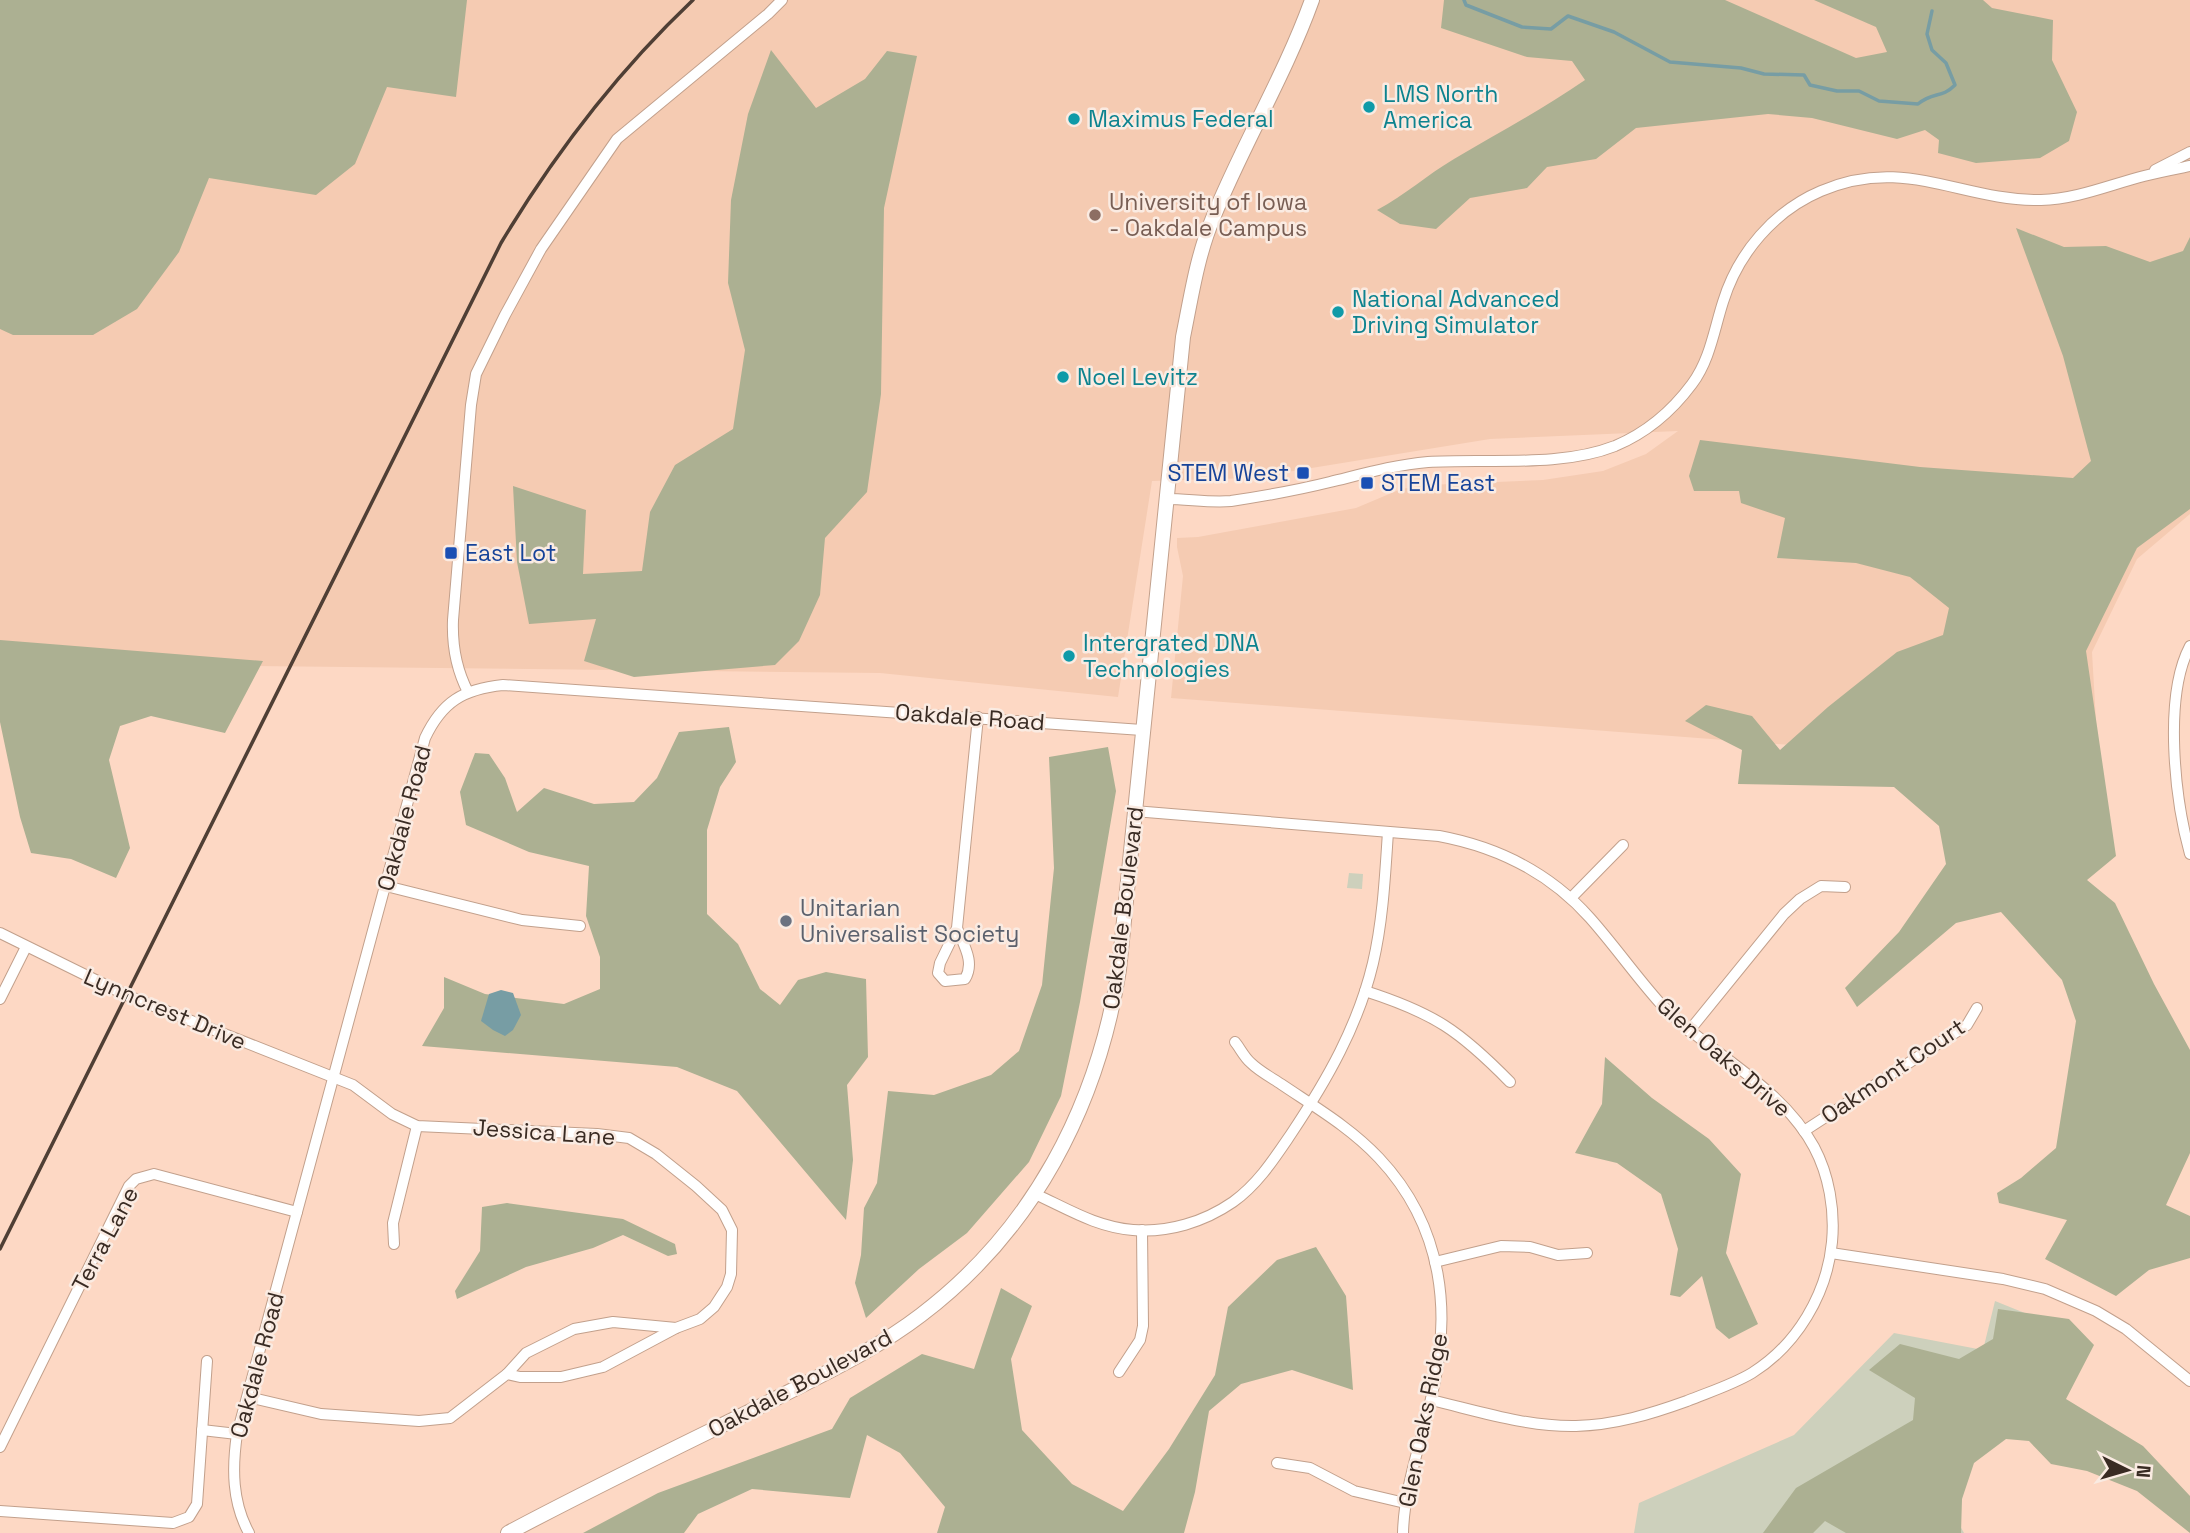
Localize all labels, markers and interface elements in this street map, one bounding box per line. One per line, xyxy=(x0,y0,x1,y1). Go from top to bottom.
place label: LMS North America xyxy=(1383,79,1498,135)
marker: LMS North America xyxy=(1361,99,1377,115)
place label: Maximus Federal xyxy=(1088,104,1274,134)
marker: Maximus Federal xyxy=(1066,111,1082,127)
place label: University of Iowa - Oakdale Campus xyxy=(1109,187,1307,243)
marker: University of Iowa - Oakdale Campus xyxy=(1087,207,1103,223)
place label: National Advanced Driving Simulator xyxy=(1352,284,1560,340)
marker: National Advanced Driving Simulator xyxy=(1330,304,1346,320)
place label: Noel Levitz xyxy=(1077,362,1198,392)
marker: Noel Levitz xyxy=(1055,369,1071,385)
place label: STEM West xyxy=(1168,458,1289,488)
marker: STEM West xyxy=(1295,465,1311,481)
place label: STEM East xyxy=(1381,468,1495,498)
marker: STEM East xyxy=(1359,475,1375,491)
place label: East Lot xyxy=(465,538,556,568)
marker: East Lot xyxy=(443,545,459,561)
place label: Intergrated DNA Technologies xyxy=(1083,628,1260,684)
marker: Intergrated DNA Technologies xyxy=(1061,648,1077,664)
street label: Oakdale Road xyxy=(894,697,1046,737)
street label: Oakdale Road xyxy=(370,742,438,894)
street label: Oakdale Boulevard xyxy=(1096,805,1150,1011)
place label: Unitarian Universalist Society xyxy=(800,893,1019,949)
marker: Unitarian Universalist Society xyxy=(778,913,794,929)
street label: Lynncrest Drive xyxy=(79,961,251,1057)
street label: Glen Oaks Drive xyxy=(1651,990,1797,1124)
street label: Oakmont Court xyxy=(1815,1012,1971,1130)
street label: Jessica Lane xyxy=(472,1112,616,1152)
street label: Terra Lane xyxy=(65,1181,145,1297)
street label: Oakdale Road xyxy=(223,1289,291,1441)
street label: Oakdale Boulevard xyxy=(703,1322,897,1444)
street label: Glen Oaks Ridge xyxy=(1391,1331,1455,1509)
north arrow xyxy=(2092,1435,2162,1505)
text: N xyxy=(2130,1464,2156,1479)

